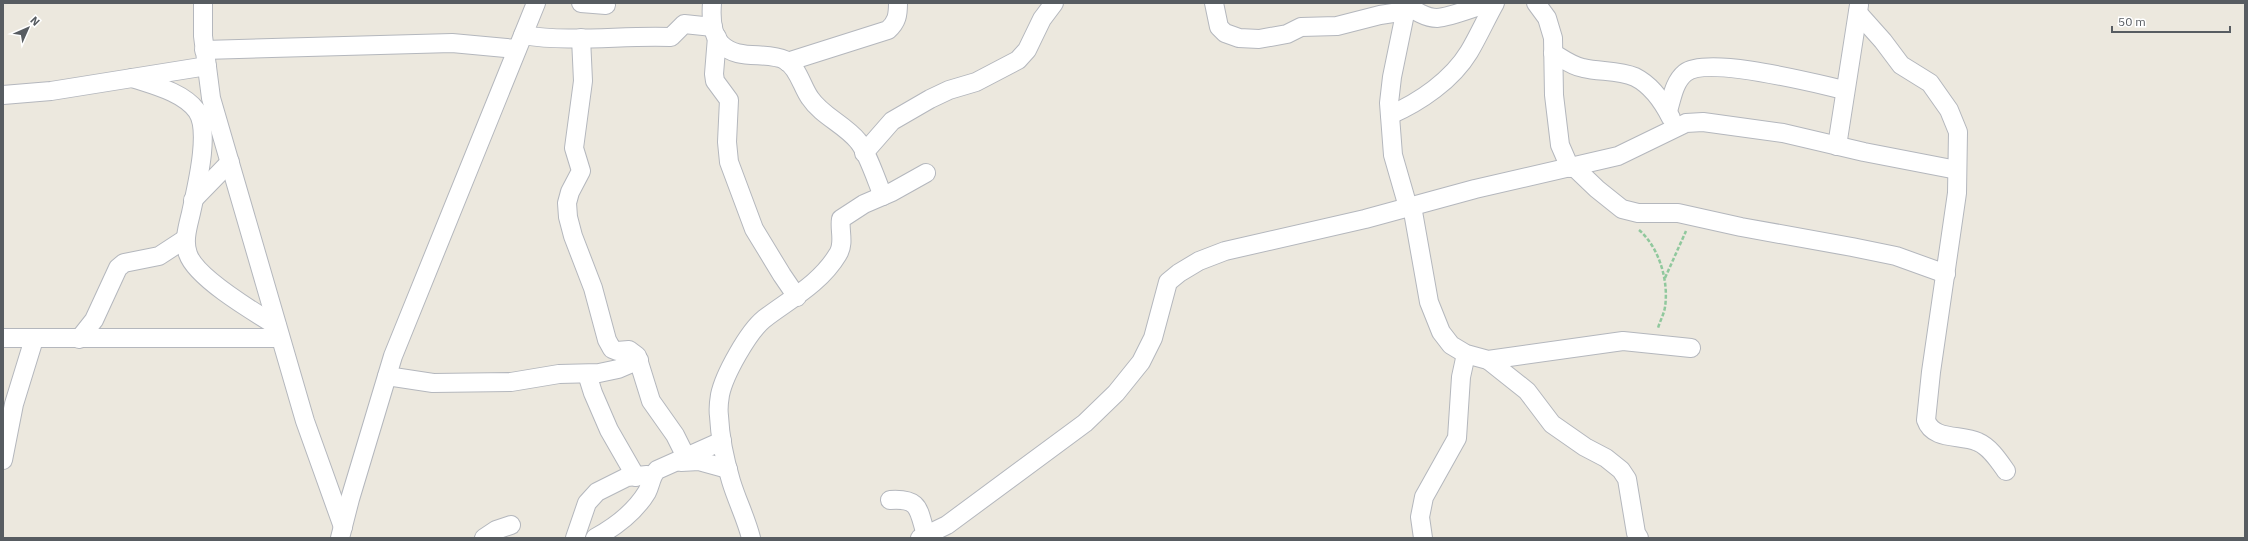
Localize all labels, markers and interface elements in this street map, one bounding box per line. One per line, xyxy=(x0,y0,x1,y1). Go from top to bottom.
north arrow xyxy=(8,8,48,48)
scale bar xyxy=(2112,8,2230,34)
text: N xyxy=(27,13,43,29)
text: 50 m xyxy=(2118,14,2146,29)

